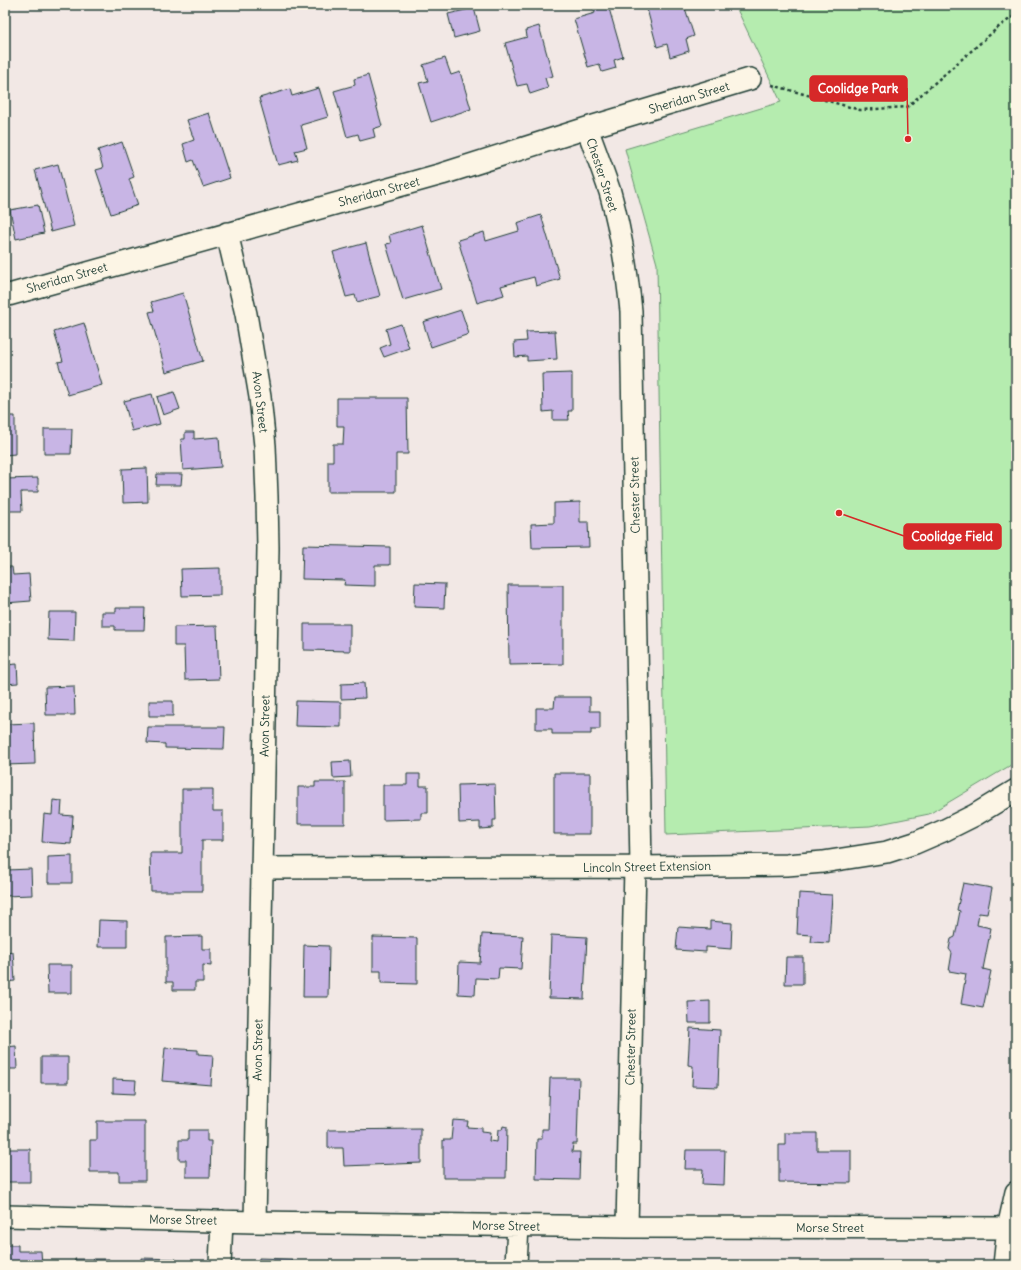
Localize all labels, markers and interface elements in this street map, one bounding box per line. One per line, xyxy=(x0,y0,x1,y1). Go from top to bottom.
callout: Coolidge Park xyxy=(810,76,907,101)
street label: Sheridan Street xyxy=(647,78,731,117)
text: Coolidge Park xyxy=(818,80,899,97)
street label: Chester Street xyxy=(583,136,621,214)
street label: Sheridan Street xyxy=(337,173,421,210)
street label: Sheridan Street xyxy=(25,259,109,296)
street label: Avon Street xyxy=(249,370,272,434)
street label: Chester Street xyxy=(626,456,643,534)
callout: Coolidge Field xyxy=(904,524,1001,549)
text: Coolidge Field xyxy=(911,528,993,545)
street label: Avon Street xyxy=(256,695,273,757)
street label: Lincoln Street Extension xyxy=(583,858,711,875)
street label: Chester Street xyxy=(622,1008,639,1086)
street label: Avon Street xyxy=(249,1019,266,1081)
street label: Morse Street xyxy=(149,1211,217,1228)
street label: Morse Street xyxy=(472,1217,540,1234)
street label: Morse Street xyxy=(796,1220,864,1235)

